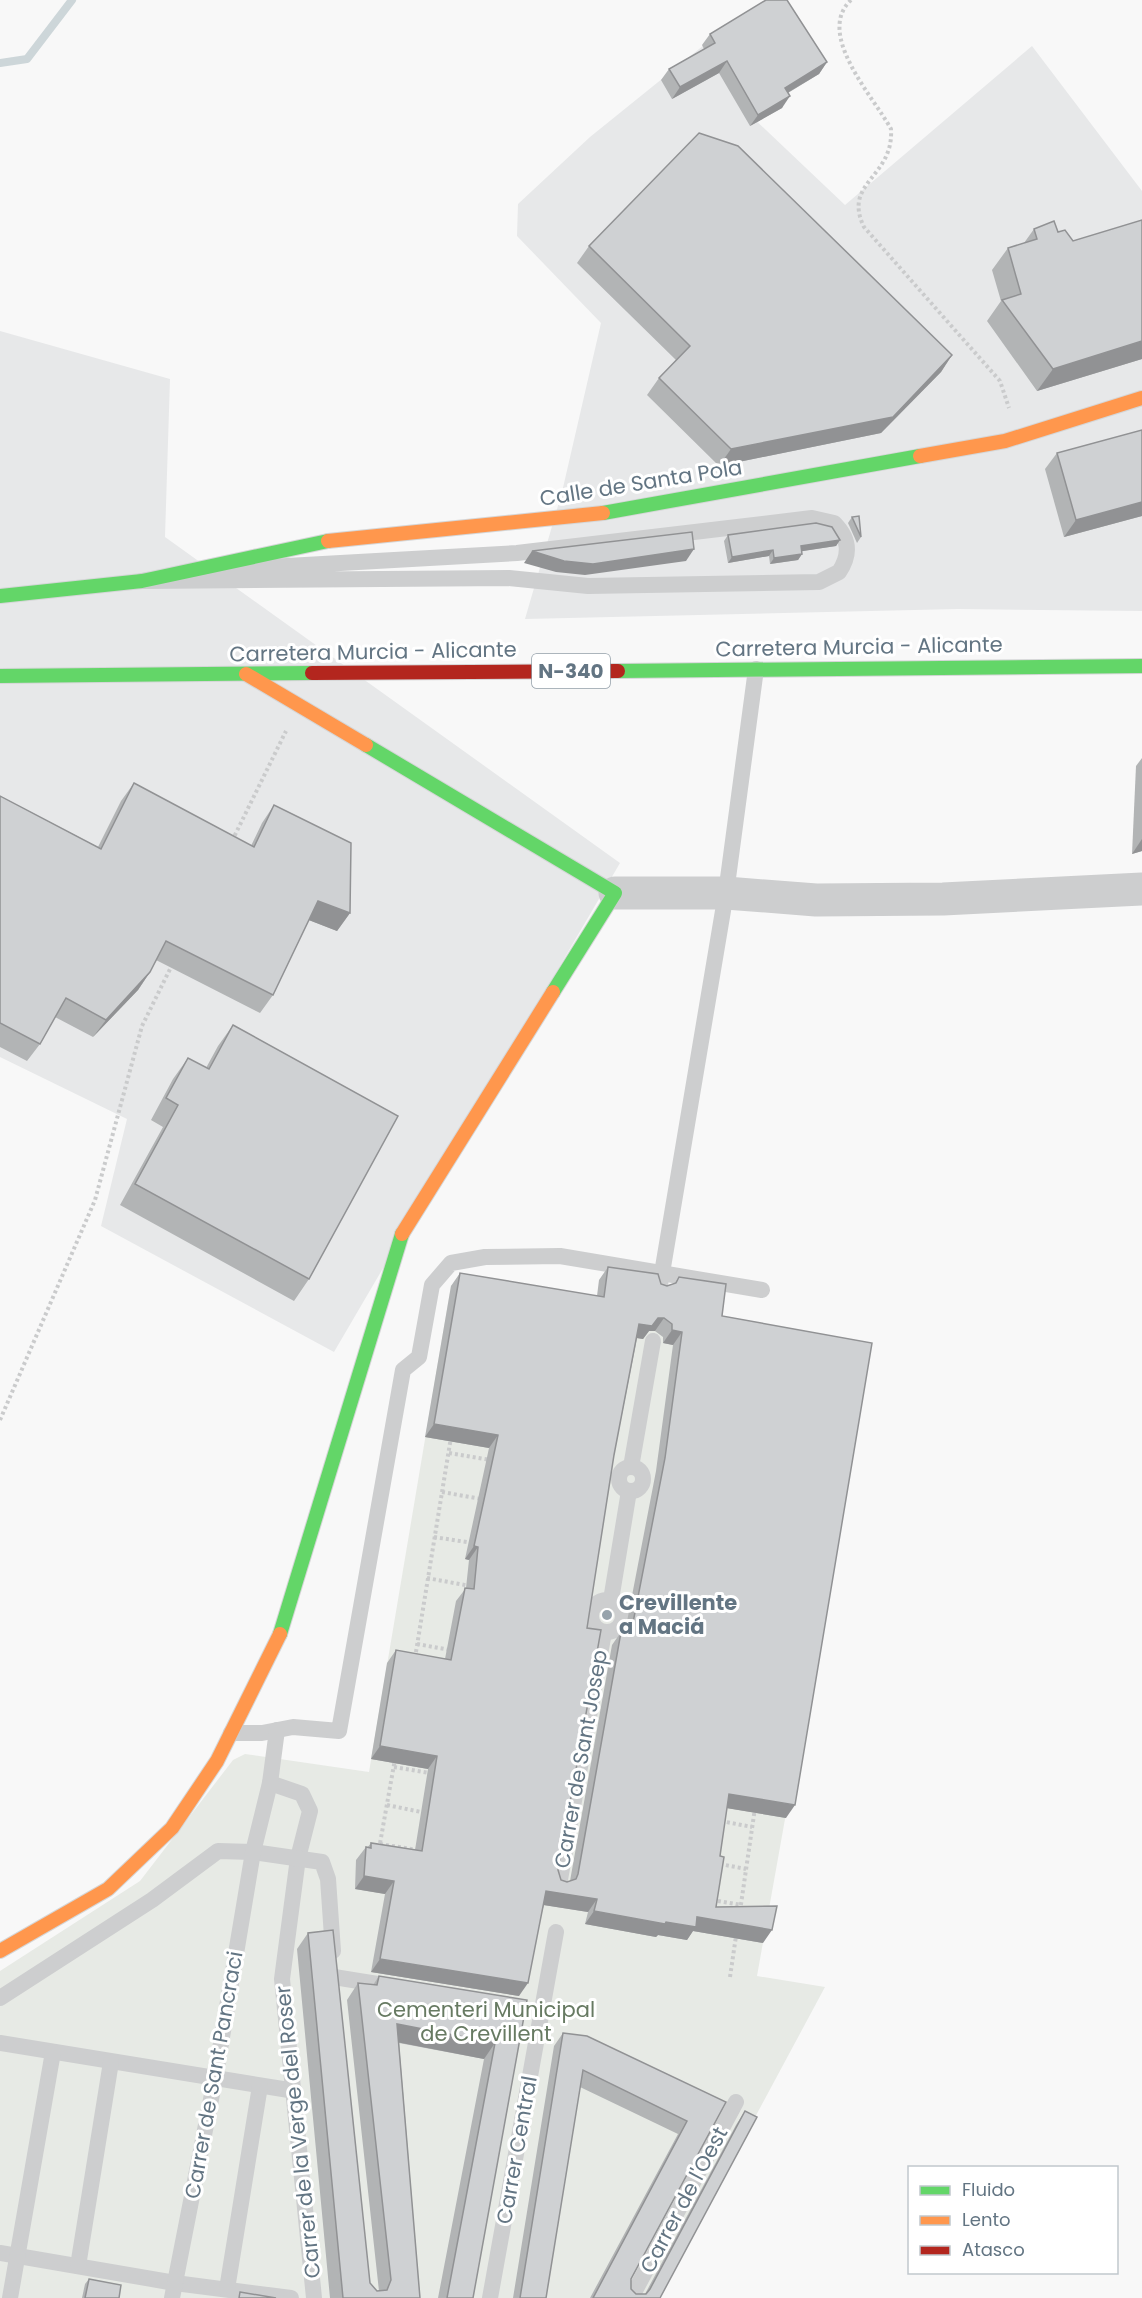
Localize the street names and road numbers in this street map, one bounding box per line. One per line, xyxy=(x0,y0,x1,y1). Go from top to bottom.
street label: Calle de Santa Pola xyxy=(538,452,744,513)
street label: Carretera Murcia - Alicante xyxy=(715,629,1003,664)
street label: Carretera Murcia - Alicante xyxy=(229,634,517,669)
road number: N-340 xyxy=(532,654,610,688)
street label: Carrer de Sant Josep xyxy=(547,1647,614,1870)
street label: Carrer de Sant Pancraci xyxy=(177,1949,250,2201)
street label: Carrer de la Verge del Roser xyxy=(268,1984,327,2280)
street label: Carrer Central xyxy=(489,2074,544,2226)
street label: Carrer de l'Oest xyxy=(633,2121,734,2278)

